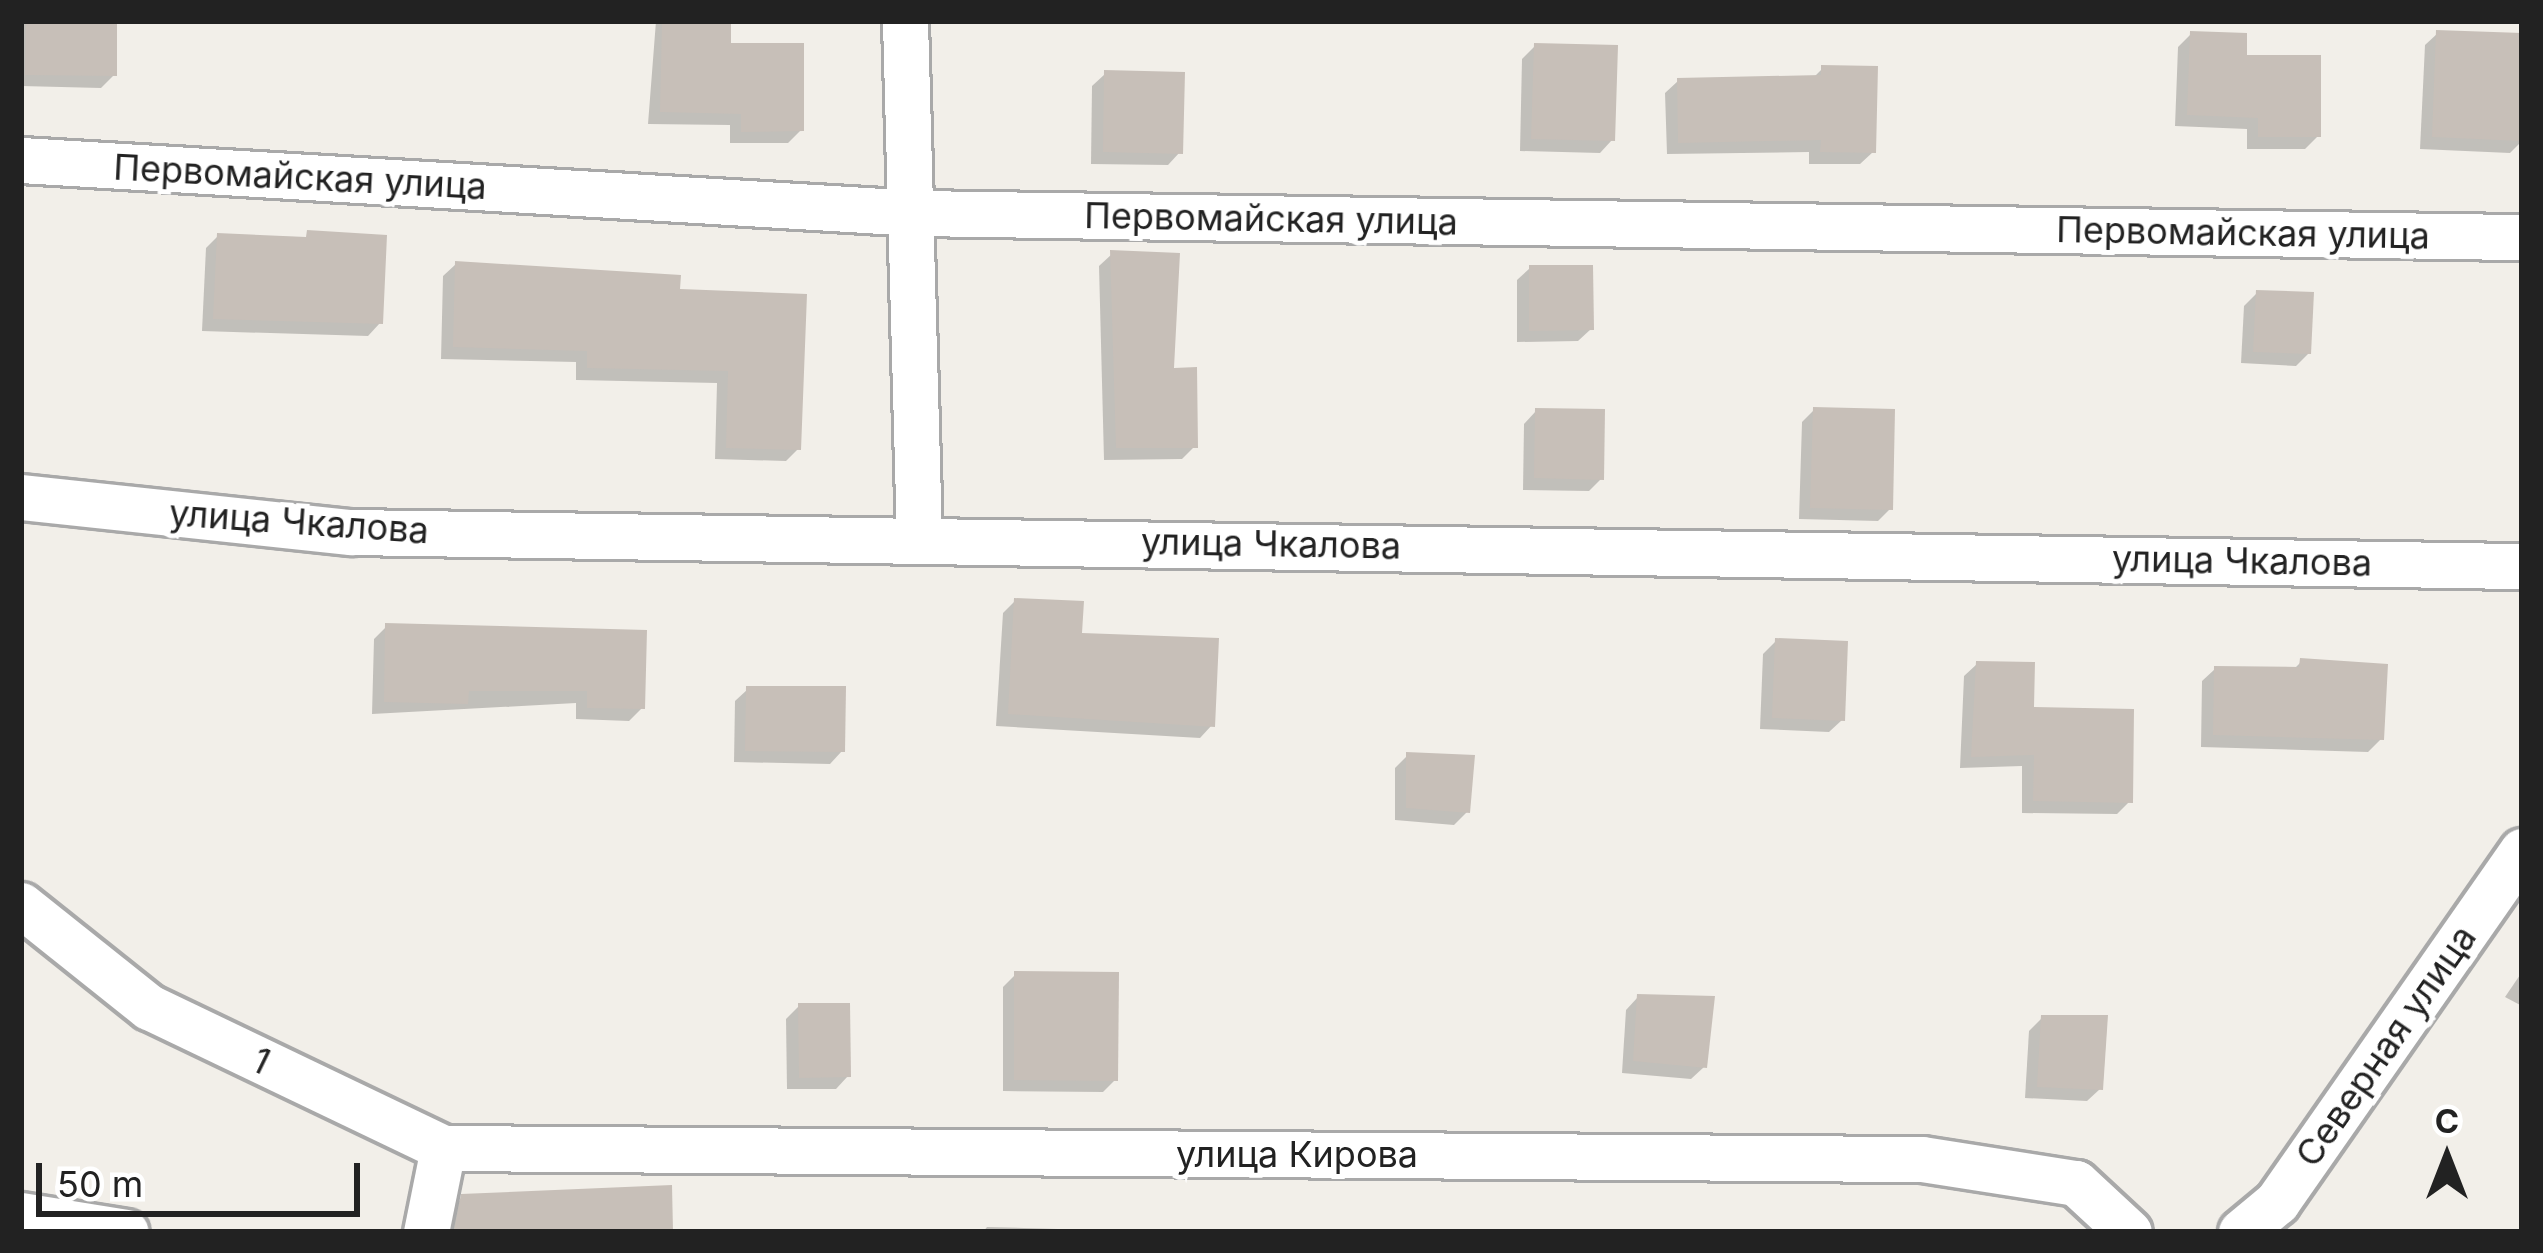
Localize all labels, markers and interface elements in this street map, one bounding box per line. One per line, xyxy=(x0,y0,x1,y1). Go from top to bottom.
street label: Первомайская улица xyxy=(112,146,488,208)
street label: Первомайская улица xyxy=(1084,194,1458,244)
street label: Первомайская улица xyxy=(2056,208,2430,258)
street label: улица Чкалова xyxy=(168,491,430,553)
street label: улица Чкалова xyxy=(1141,520,1401,568)
street label: улица Чкалова xyxy=(2112,537,2372,585)
street label: Северная улица xyxy=(2287,917,2485,1175)
street label: 1 xyxy=(245,1038,277,1084)
north arrow xyxy=(2387,1097,2507,1217)
street label: улица Кирова xyxy=(1176,1133,1418,1177)
scale bar xyxy=(42,1139,366,1213)
text: 50 m xyxy=(57,1162,143,1206)

